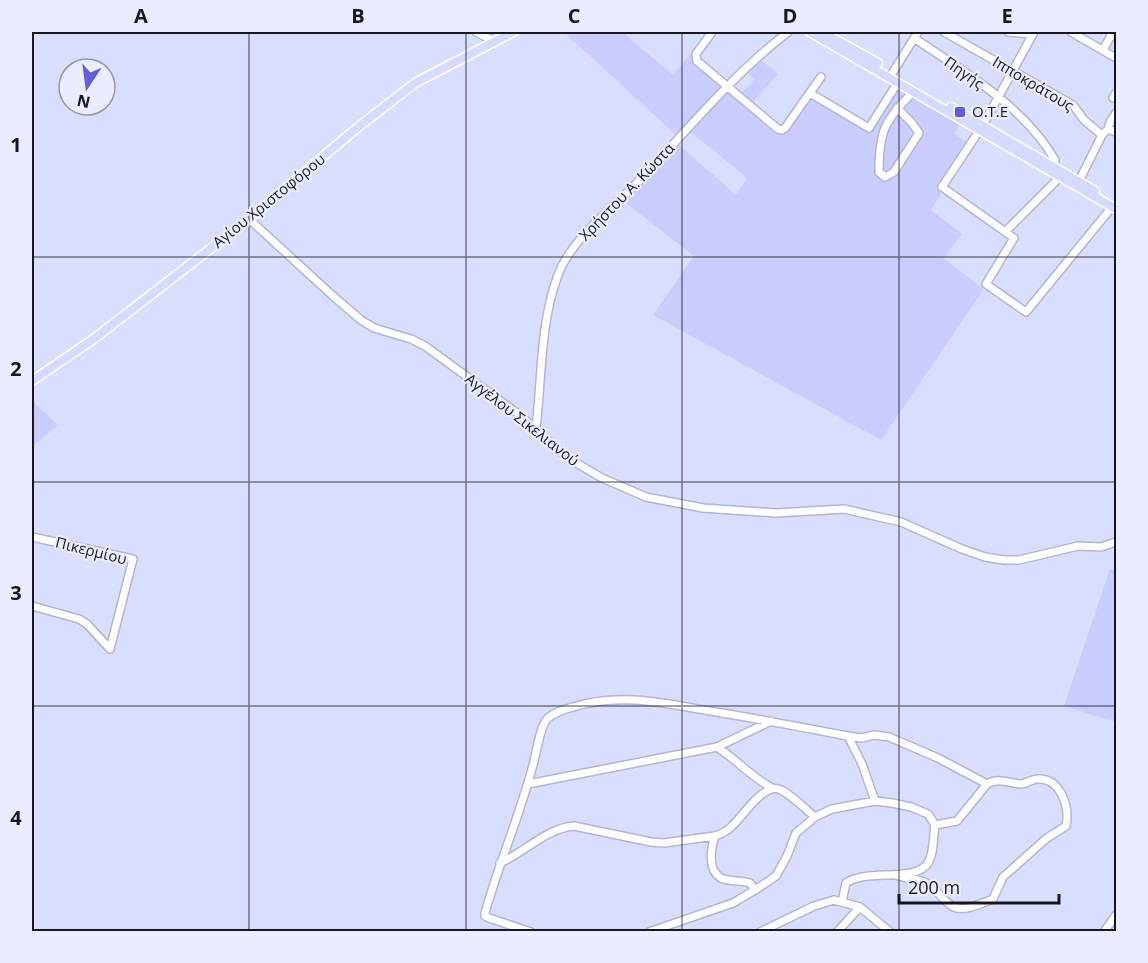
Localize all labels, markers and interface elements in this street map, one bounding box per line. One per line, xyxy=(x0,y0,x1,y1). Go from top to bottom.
text: A xyxy=(134,2,148,29)
text: B xyxy=(351,2,365,29)
text: C xyxy=(568,2,581,29)
text: D xyxy=(783,2,797,29)
text: E xyxy=(1001,2,1013,29)
street label: Πηγής xyxy=(941,51,988,93)
street label: Ιπποκράτους xyxy=(989,51,1078,115)
north arrow xyxy=(57,57,117,117)
text: N xyxy=(75,89,92,114)
place label: Ο.Τ.Ε xyxy=(972,101,1008,121)
marker: Ο.Τ.Ε xyxy=(953,105,967,119)
text: 1 xyxy=(10,131,22,158)
street label: Χρήστου Α. Κώστα xyxy=(574,138,678,245)
street label: Αγίου Χριστοφόρου xyxy=(208,149,329,252)
text: 2 xyxy=(10,355,22,382)
street label: Αγγέλου Σικελιανού xyxy=(462,368,584,470)
street label: Πικερμίου xyxy=(54,532,129,569)
text: 3 xyxy=(10,579,22,606)
text: 4 xyxy=(10,804,22,831)
scale bar xyxy=(899,867,1060,905)
text: 200 m xyxy=(908,875,960,899)

